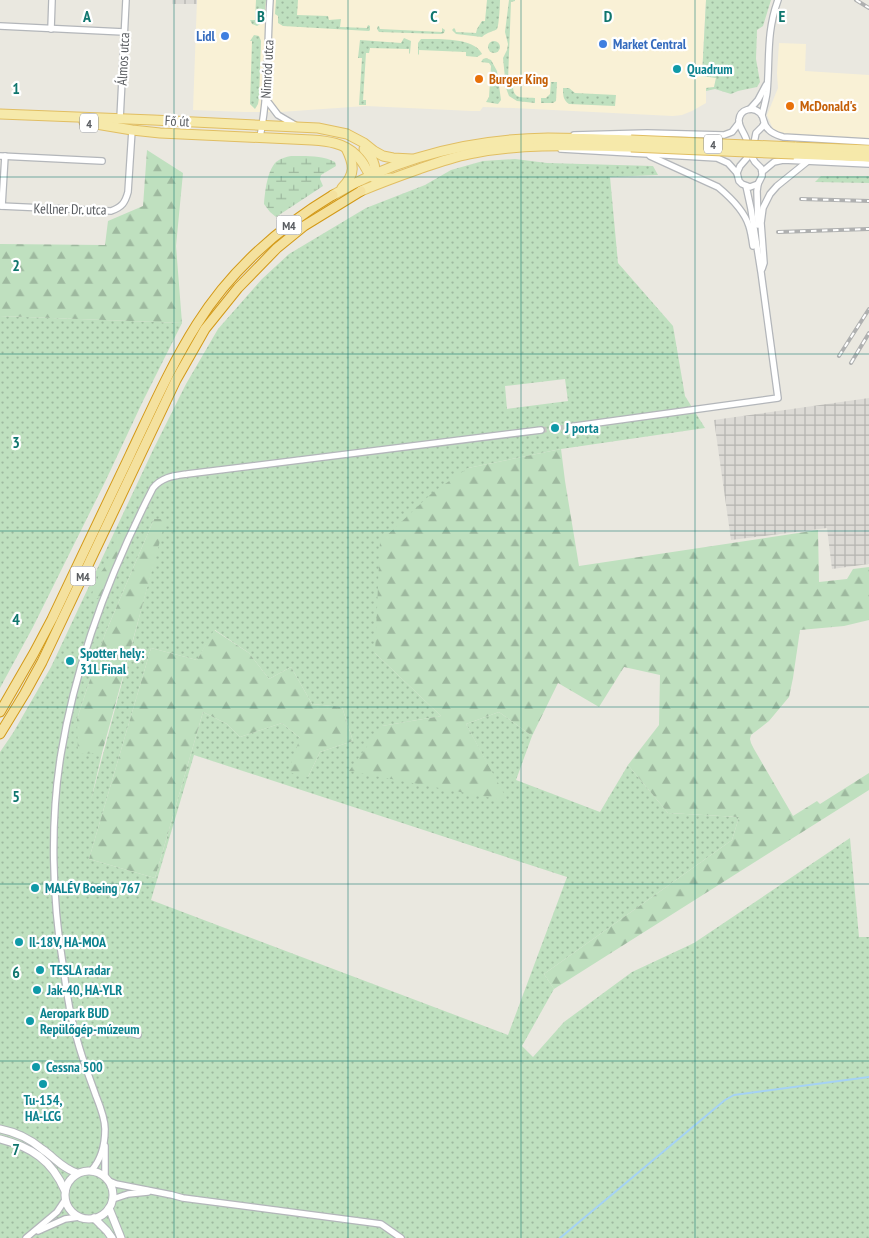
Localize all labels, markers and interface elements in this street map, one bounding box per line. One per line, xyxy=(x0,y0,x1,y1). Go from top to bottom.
text: A xyxy=(82,6,92,26)
text: B xyxy=(257,6,265,26)
text: C xyxy=(430,6,438,26)
text: D xyxy=(604,6,613,26)
text: E xyxy=(779,6,786,26)
place label: Lidl xyxy=(196,27,216,45)
marker: Lidl xyxy=(219,30,231,42)
street label: Álmos utca xyxy=(113,32,133,86)
place label: Market Central xyxy=(613,35,687,53)
marker: Market Central xyxy=(597,38,609,50)
street label: Nimród utca xyxy=(256,39,278,99)
place label: Quadrum xyxy=(687,60,733,78)
marker: Quadrum xyxy=(671,63,683,75)
place label: Burger King xyxy=(489,70,548,88)
marker: Burger King xyxy=(473,73,485,85)
text: 1 xyxy=(12,78,20,98)
place label: McDonald's xyxy=(800,97,857,115)
marker: McDonald's xyxy=(784,100,796,112)
street label: Fő út xyxy=(164,111,190,131)
road number: 4 xyxy=(80,114,98,132)
road number: 4 xyxy=(704,134,722,154)
street label: Kellner Dr. utca xyxy=(33,199,107,219)
road number: M4 xyxy=(276,216,302,234)
text: 2 xyxy=(12,255,20,275)
place label: J porta xyxy=(564,419,599,437)
marker: J porta xyxy=(549,422,561,434)
text: 3 xyxy=(12,432,20,452)
road number: M4 xyxy=(70,566,96,586)
text: 4 xyxy=(12,609,20,629)
place label: Spotter hely: 31L Final xyxy=(80,644,145,678)
marker: Spotter hely: 31L Final xyxy=(64,655,76,667)
text: 5 xyxy=(12,786,20,806)
place label: MALÉV Boeing 767 xyxy=(45,879,141,897)
marker: MALÉV Boeing 767 xyxy=(29,882,41,894)
place label: Il-18V, HA-MOA xyxy=(29,933,107,951)
marker: Il-18V, HA-MOA xyxy=(13,936,25,948)
place label: TESLA radar xyxy=(50,961,111,979)
text: 6 xyxy=(12,962,20,982)
marker: TESLA radar xyxy=(34,964,46,976)
place label: Jak-40, HA-YLR xyxy=(46,981,122,999)
marker: Jak-40, HA-YLR xyxy=(31,984,43,996)
place label: Aeropark BUD Repülőgép-múzeum xyxy=(39,1004,140,1038)
marker: Aeropark BUD Repülőgép-múzeum xyxy=(24,1015,36,1027)
place label: Cessna 500 xyxy=(46,1058,103,1076)
marker: Cessna 500 xyxy=(30,1061,42,1073)
marker: Tu-154, HA-LCG xyxy=(37,1078,49,1090)
place label: Tu-154, HA-LCG xyxy=(24,1091,62,1125)
text: 7 xyxy=(12,1139,20,1159)

